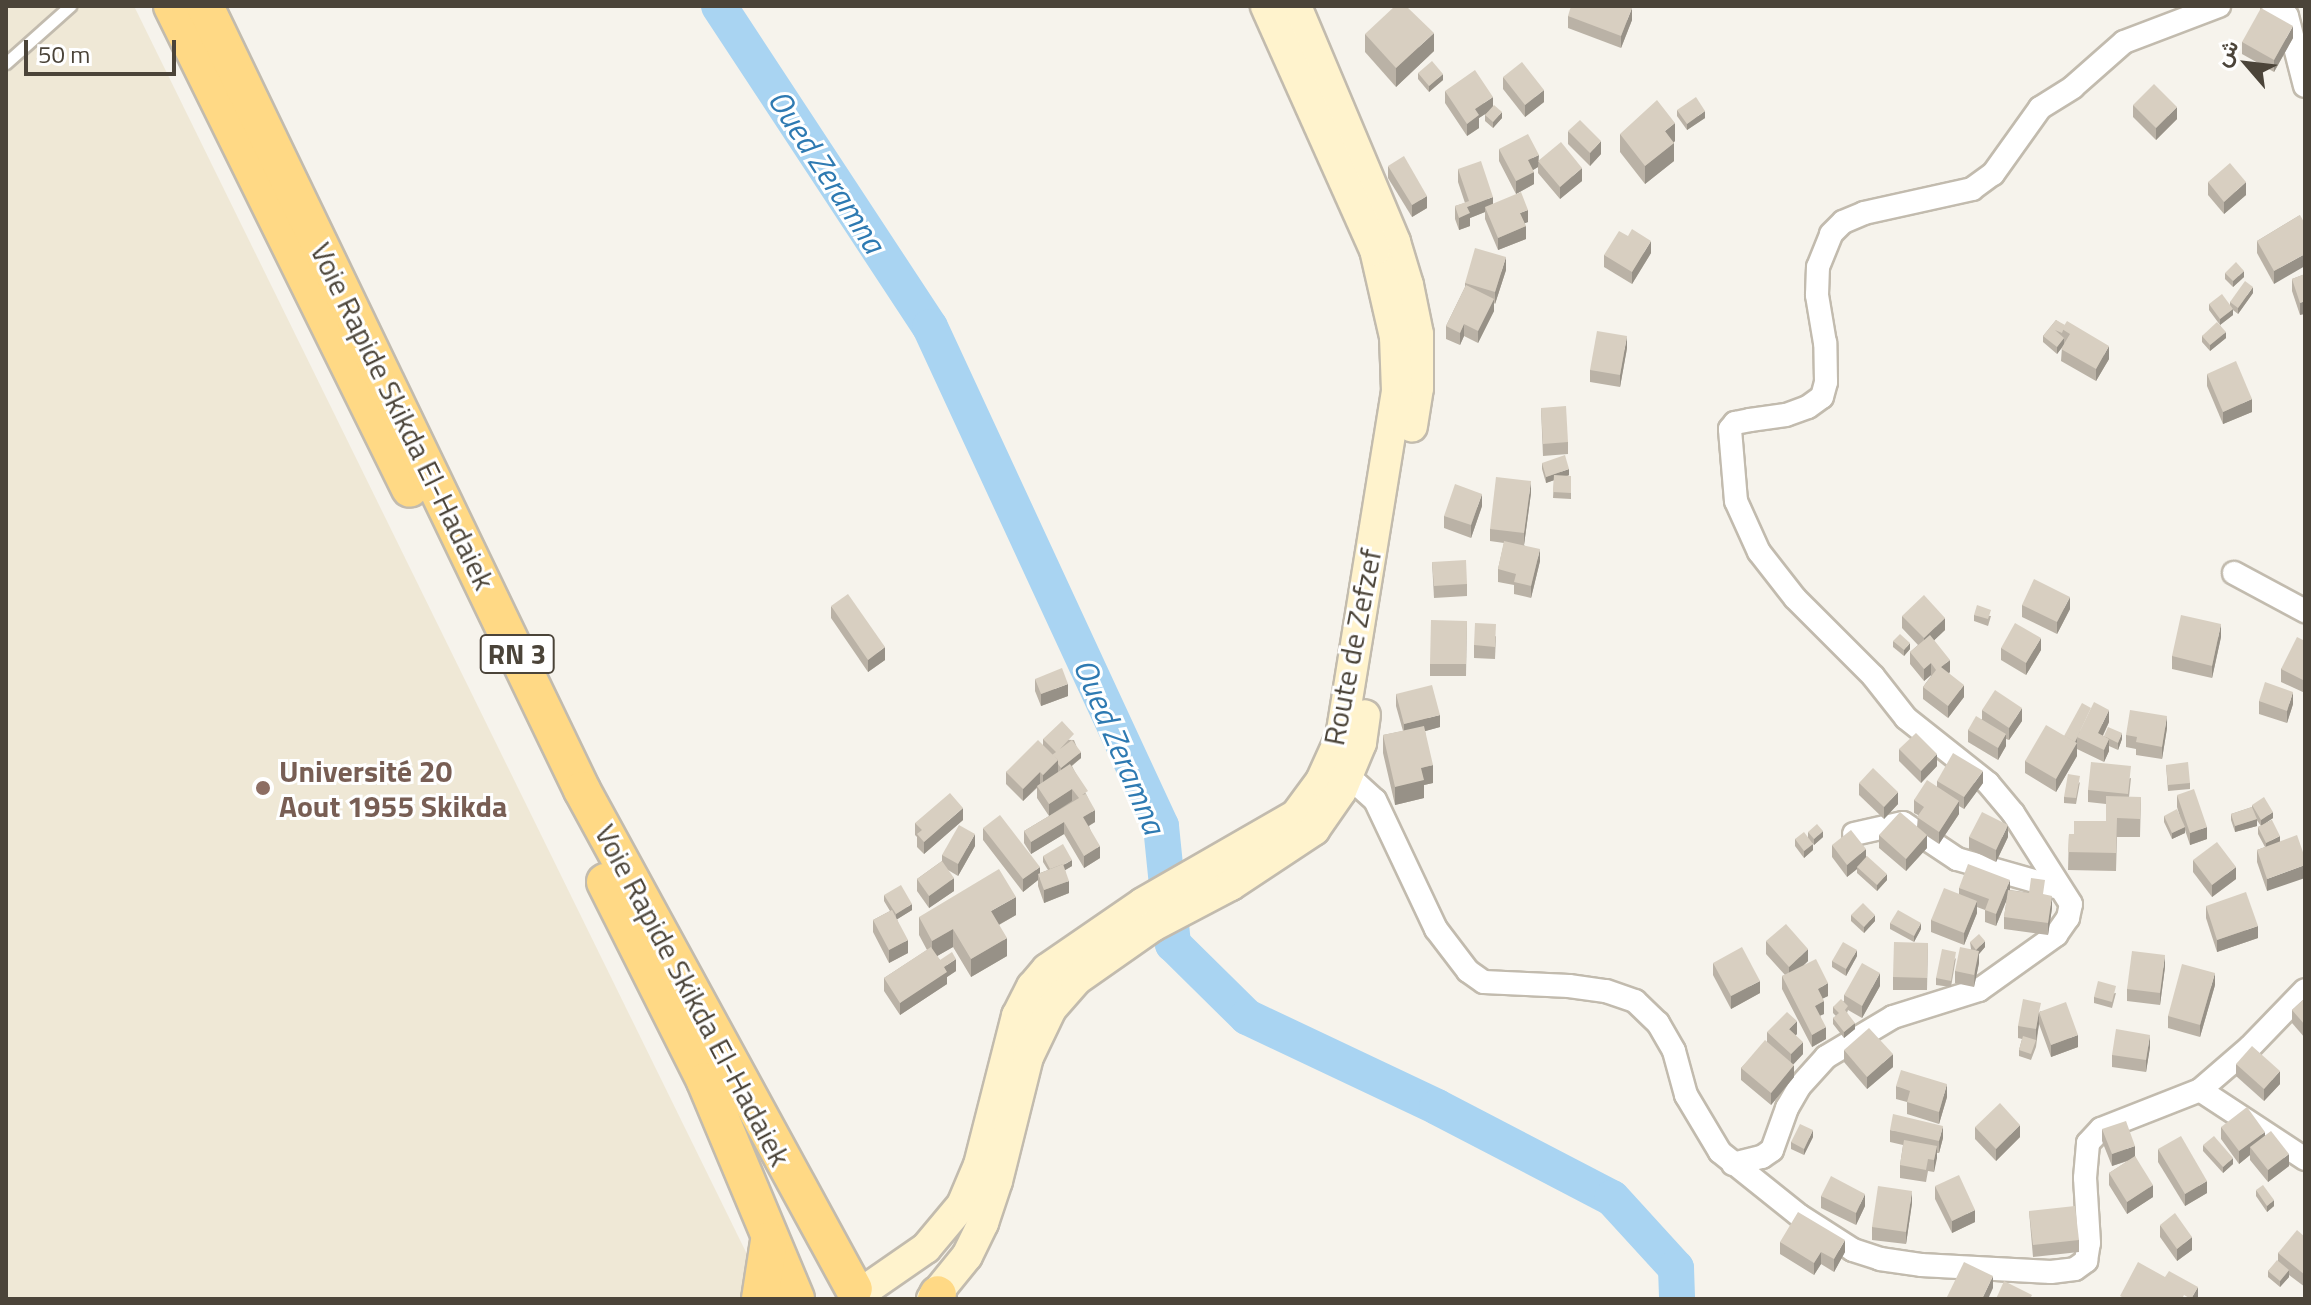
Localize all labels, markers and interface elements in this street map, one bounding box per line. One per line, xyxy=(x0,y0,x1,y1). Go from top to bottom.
scale bar xyxy=(28,24,180,74)
north arrow xyxy=(2207,24,2287,104)
text: ش xyxy=(2205,33,2247,72)
text: 50 m xyxy=(38,36,90,72)
water label: Oued Zeramna xyxy=(760,82,894,260)
street label: Voie Rapide Skikda El-Hadaiek xyxy=(303,237,503,595)
street label: Route de Zefzef xyxy=(1315,546,1389,748)
road number: RN 3 xyxy=(479,630,555,678)
water label: Oued Zeramna xyxy=(1066,653,1174,839)
place label: Université 20 Aout 1955 Skikda xyxy=(279,753,507,824)
marker: Université 20 Aout 1955 Skikda xyxy=(254,779,272,797)
street label: Voie Rapide Skikda El-Hadaiek xyxy=(587,818,799,1172)

